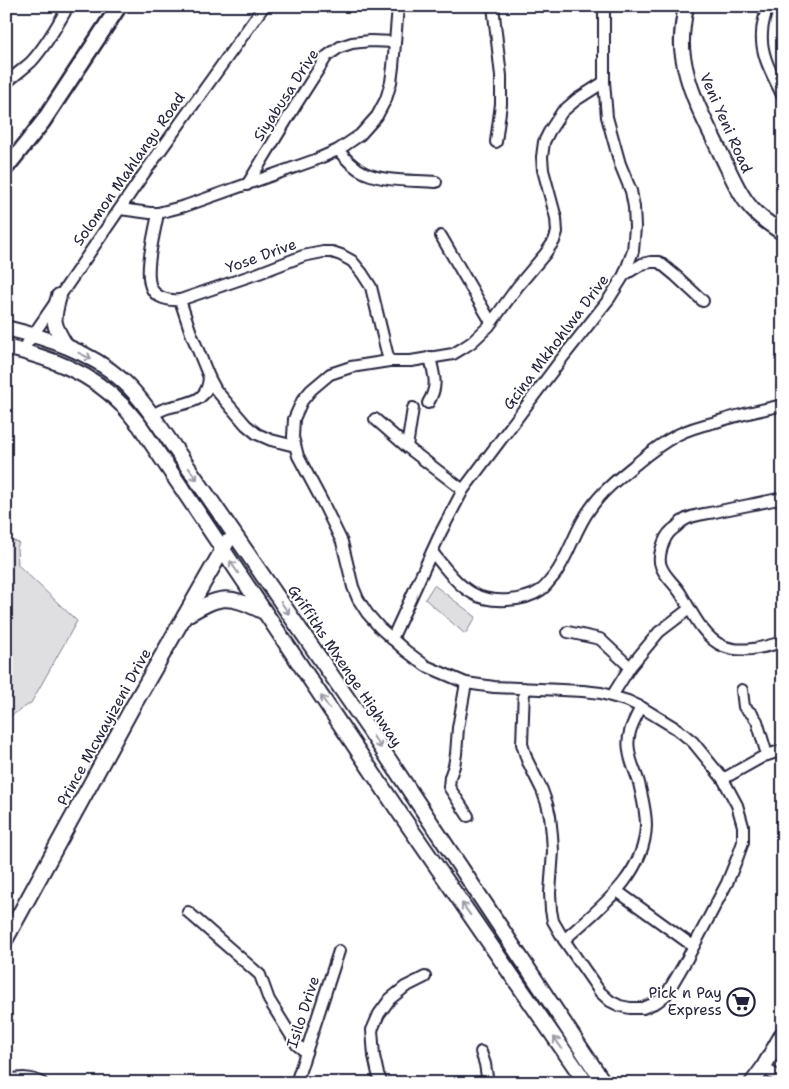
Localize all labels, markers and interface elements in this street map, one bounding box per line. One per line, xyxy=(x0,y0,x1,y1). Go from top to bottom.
street label: Siyabusa Drive xyxy=(249,45,323,145)
street label: Veni Yeni Road xyxy=(695,70,757,177)
street label: Solomon Mahlangu Road xyxy=(68,88,190,250)
street label: Yose Drive xyxy=(223,234,299,278)
street label: Gcina Mkhohlwa Drive xyxy=(499,270,613,414)
one-way arrow xyxy=(77,351,92,361)
one-way arrow xyxy=(188,467,198,481)
one-way arrow xyxy=(229,561,239,575)
street label: Griffiths Mxenge Highway xyxy=(283,581,407,751)
one-way arrow xyxy=(280,601,290,615)
street label: Prince Mcwayizeni Drive xyxy=(52,645,156,809)
one-way arrow xyxy=(320,695,330,709)
one-way arrow xyxy=(372,735,382,749)
one-way arrow xyxy=(461,902,471,916)
street label: Isilo Drive xyxy=(282,973,324,1051)
place label: Pick n Pay Express xyxy=(648,983,722,1020)
supermarket icon: Pick n Pay Express xyxy=(726,987,756,1017)
one-way arrow xyxy=(553,1036,563,1050)

